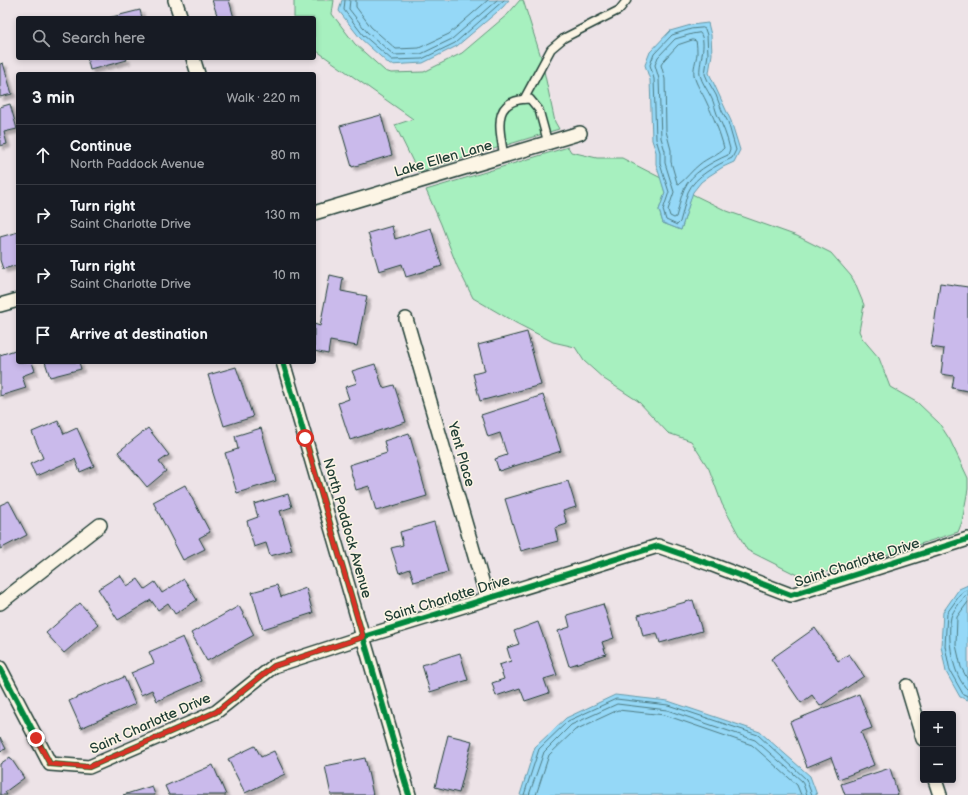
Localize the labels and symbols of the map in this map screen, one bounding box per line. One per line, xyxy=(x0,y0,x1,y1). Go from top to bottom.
street label: Lake Ellen Lane xyxy=(392,136,494,181)
street label: Yent Place xyxy=(444,419,479,489)
route start xyxy=(296,429,314,447)
street label: North Paddock Avenue xyxy=(319,456,376,600)
street label: Saint Charlotte Drive xyxy=(793,534,922,591)
street label: Saint Charlotte Drive xyxy=(382,571,512,626)
street label: Saint Charlotte Drive xyxy=(87,689,213,758)
route end xyxy=(27,729,45,747)

